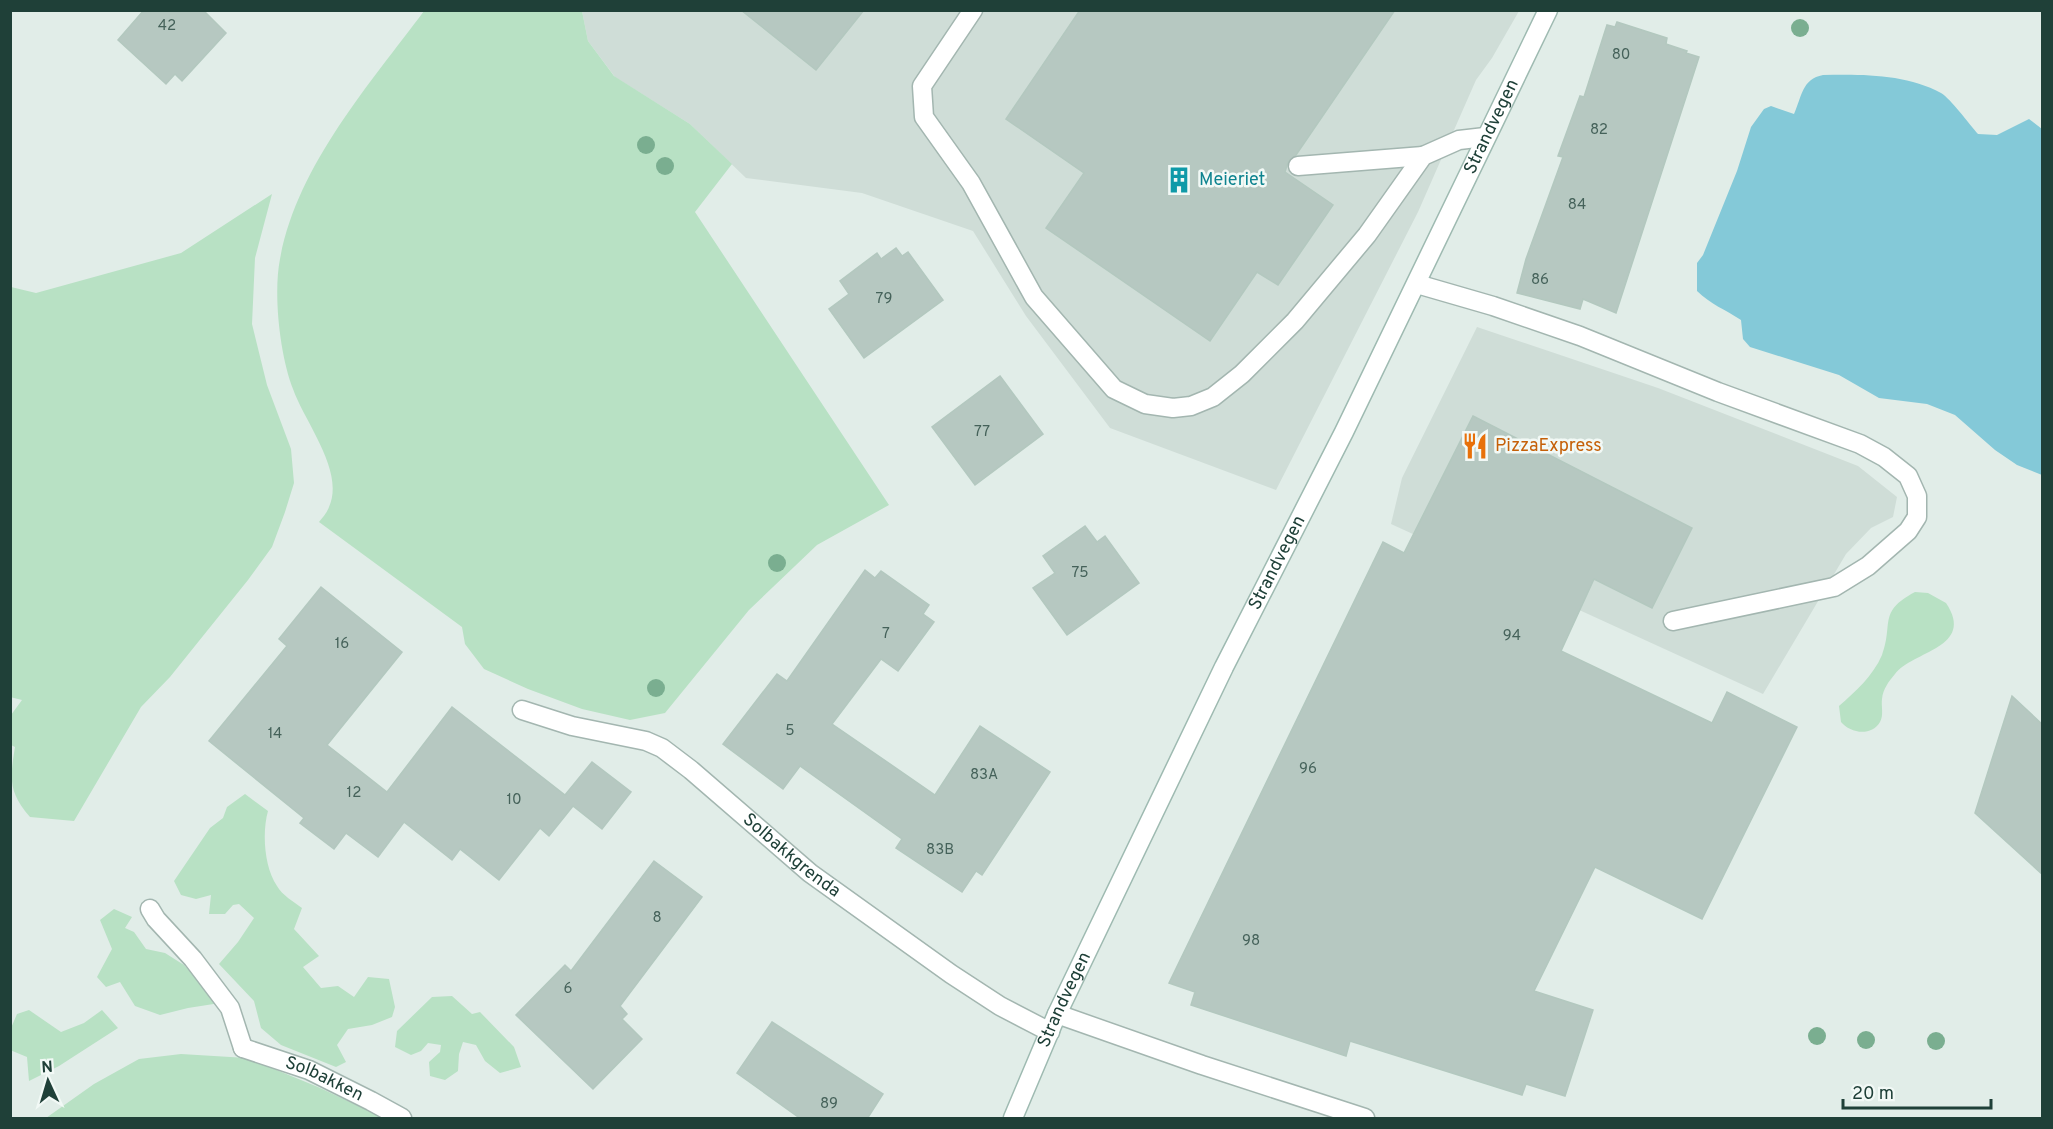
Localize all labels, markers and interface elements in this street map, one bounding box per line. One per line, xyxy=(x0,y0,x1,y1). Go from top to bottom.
house number: 42 xyxy=(158,17,176,36)
house number: 80 xyxy=(1612,46,1630,65)
street label: Strandvegen xyxy=(1459,75,1524,178)
house number: 82 xyxy=(1590,121,1608,140)
building icon: Meieriet xyxy=(1164,165,1194,195)
place label: Meieriet xyxy=(1199,169,1265,192)
house number: 84 xyxy=(1568,196,1586,215)
house number: 86 xyxy=(1531,271,1549,290)
house number: 79 xyxy=(876,290,892,309)
house number: 77 xyxy=(974,423,990,442)
restaurant icon: PizzaExpress xyxy=(1460,431,1490,461)
place label: PizzaExpress xyxy=(1495,435,1602,458)
street label: Strandvegen xyxy=(1244,512,1311,614)
house number: 75 xyxy=(1071,564,1089,583)
house number: 7 xyxy=(882,625,890,644)
house number: 94 xyxy=(1503,627,1521,646)
house number: 16 xyxy=(335,635,349,654)
house number: 5 xyxy=(785,722,795,741)
house number: 14 xyxy=(268,725,282,744)
house number: 96 xyxy=(1299,760,1317,779)
house number: 83A xyxy=(970,766,998,785)
house number: 12 xyxy=(347,784,361,803)
house number: 10 xyxy=(506,791,522,810)
street label: Solbakkgrenda xyxy=(738,808,845,903)
house number: 83B xyxy=(926,841,954,860)
house number: 8 xyxy=(652,909,662,928)
house number: 98 xyxy=(1242,932,1260,951)
street label: Strandvegen xyxy=(1033,948,1097,1051)
house number: 6 xyxy=(564,980,573,999)
north arrow xyxy=(18,1051,78,1111)
street label: Solbakken xyxy=(282,1051,367,1107)
text: N xyxy=(41,1058,54,1078)
scale bar xyxy=(1843,1072,1992,1110)
text: 20 m xyxy=(1852,1083,1894,1106)
house number: 89 xyxy=(820,1095,838,1114)

